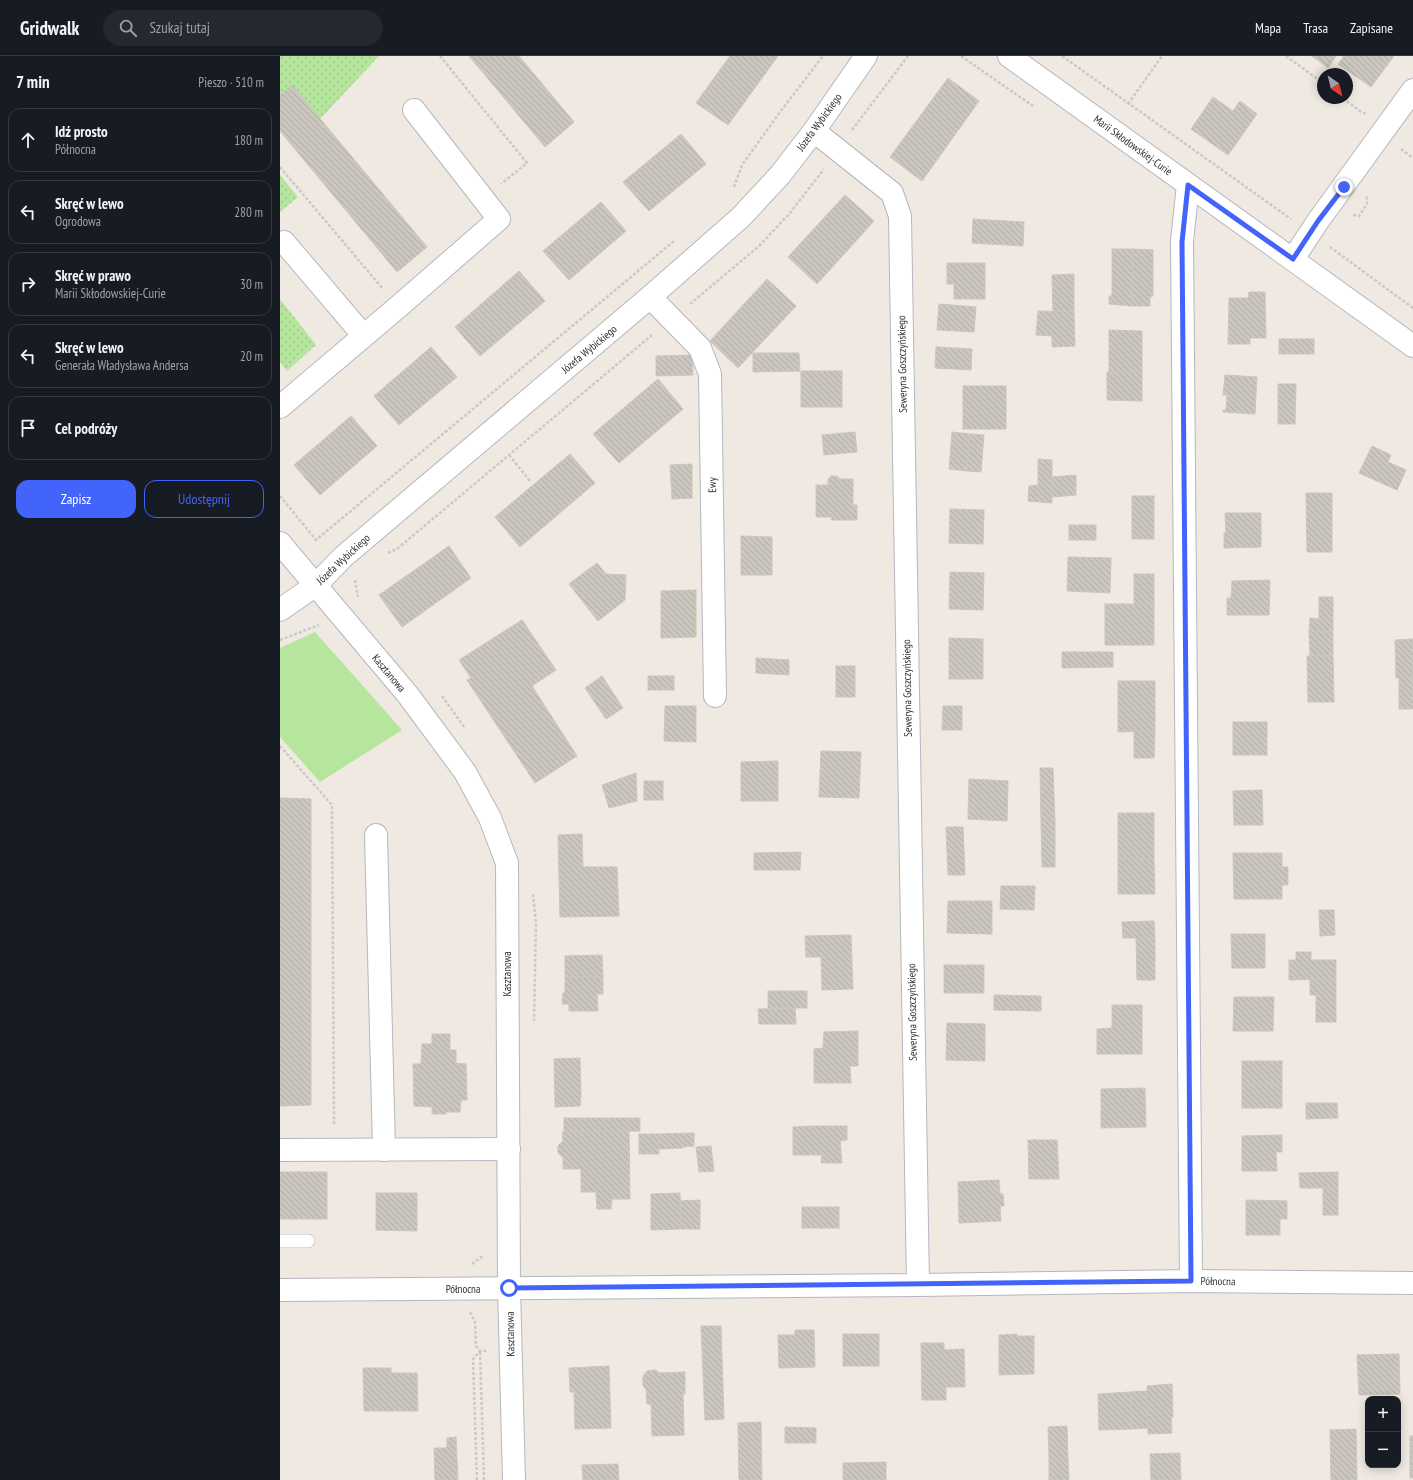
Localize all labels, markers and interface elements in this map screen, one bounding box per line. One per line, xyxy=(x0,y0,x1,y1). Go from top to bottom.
search box xyxy=(103,10,383,46)
text: Gridwalk xyxy=(20,16,79,40)
icon: search xyxy=(117,17,139,39)
text: Szukaj tutaj xyxy=(149,18,210,37)
text: Mapa xyxy=(1255,19,1281,37)
text: Trasa xyxy=(1303,19,1328,37)
text: Zapisane xyxy=(1350,19,1393,37)
north arrow xyxy=(1317,68,1353,104)
text: 7 min xyxy=(16,71,50,93)
text: Pieszo · 510 m xyxy=(198,74,264,91)
street label: Józefa Wybickiego xyxy=(793,90,845,154)
street label: Marii Skłodowskiej-Curie xyxy=(1091,112,1175,179)
text: Idź prosto xyxy=(55,122,108,141)
icon: ahead xyxy=(17,129,39,151)
text: 180 m xyxy=(234,132,263,149)
text: Północna xyxy=(55,141,96,158)
route end xyxy=(1335,178,1353,196)
text: Skręć w lewo xyxy=(55,194,124,213)
icon: left xyxy=(17,201,39,223)
text: 280 m xyxy=(234,204,263,221)
text: Ogrodowa xyxy=(55,213,101,230)
text: Skręć w prawo xyxy=(55,266,131,285)
icon: right xyxy=(17,273,39,295)
text: 30 m xyxy=(240,276,263,293)
text: Marii Skłodowskiej-Curie xyxy=(55,285,166,302)
street label: Seweryna Goszczyńskiego xyxy=(894,315,910,413)
street label: Józefa Wybickiego xyxy=(558,322,620,377)
text: Skręć w lewo xyxy=(55,338,124,357)
icon: left xyxy=(17,345,39,367)
text: 20 m xyxy=(240,348,263,365)
text: Generała Władysława Andersa xyxy=(55,357,189,374)
icon: arrive xyxy=(17,417,39,439)
text: Cel podróży xyxy=(55,419,117,438)
street label: Ewy xyxy=(705,476,719,493)
button: Zapisz xyxy=(16,480,136,518)
button: Udostępnij xyxy=(144,480,264,518)
street label: Józefa Wybickiego xyxy=(313,530,373,588)
street label: Seweryna Goszczyńskiego xyxy=(899,639,915,737)
street label: Kasztanowa xyxy=(369,651,409,695)
street label: Kasztanowa xyxy=(500,951,514,997)
street label: Seweryna Goszczyńskiego xyxy=(904,963,920,1061)
street label: Północna xyxy=(1201,1274,1235,1288)
route start xyxy=(500,1279,518,1297)
street label: Północna xyxy=(446,1282,480,1296)
street label: Kasztanowa xyxy=(503,1311,517,1357)
map controls xyxy=(1365,1396,1401,1468)
button: + xyxy=(1365,1396,1401,1432)
button: − xyxy=(1365,1432,1401,1468)

